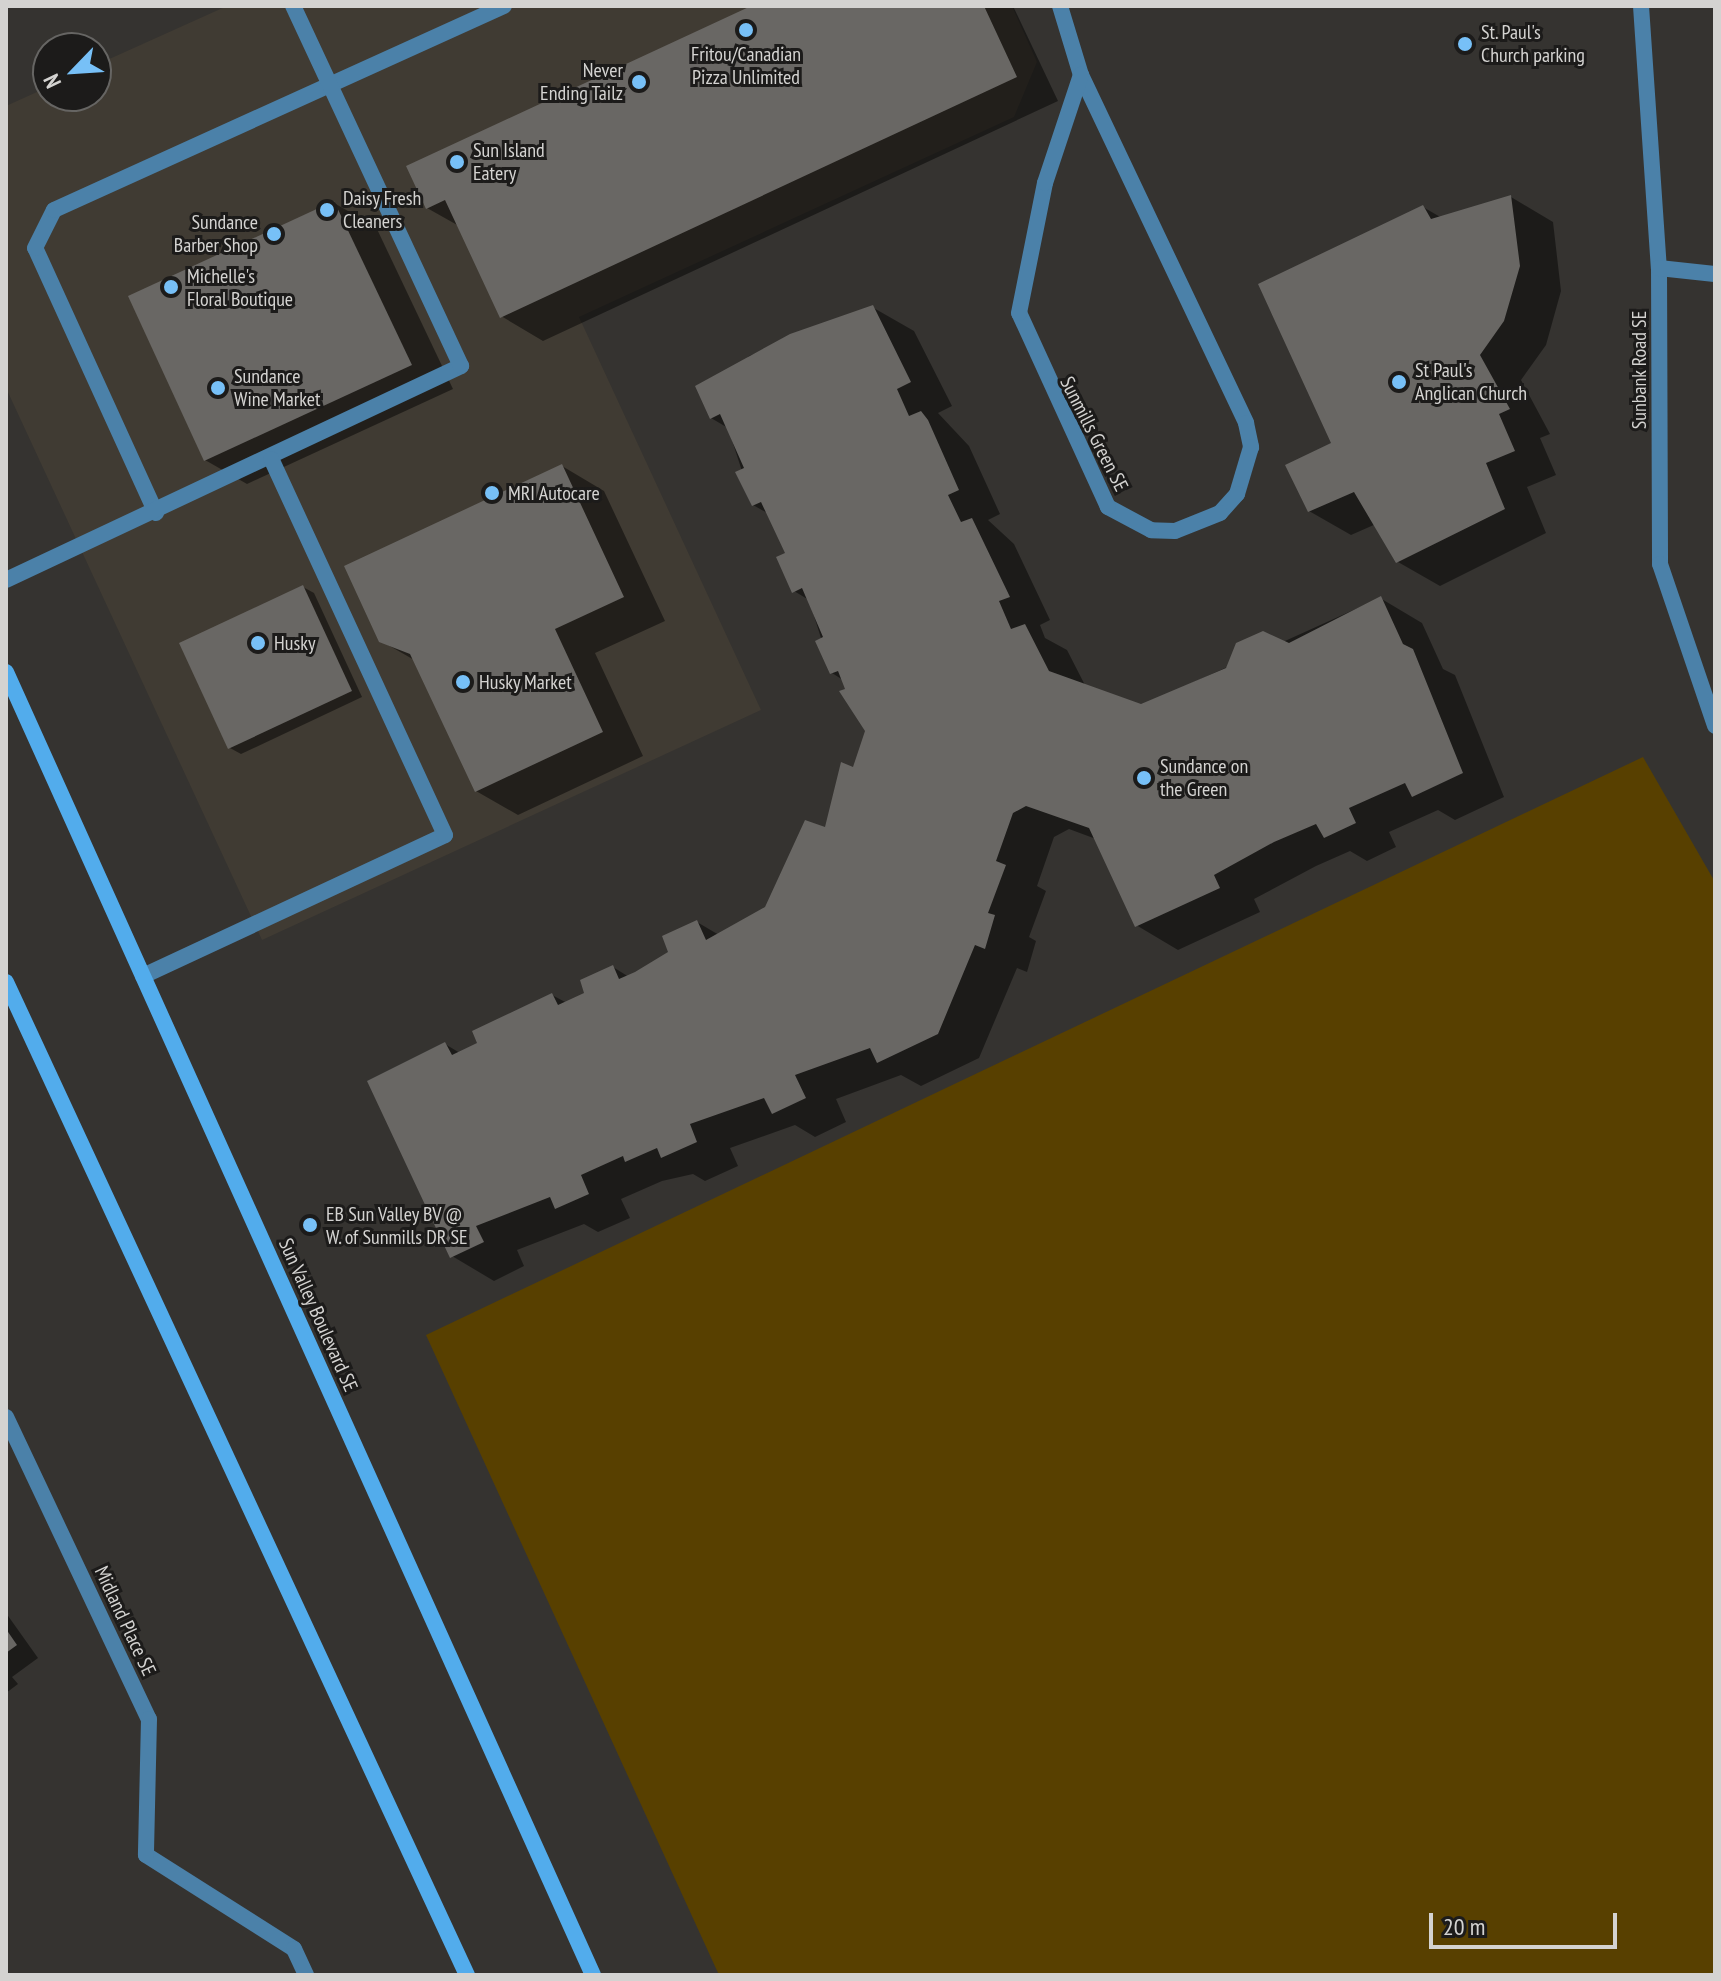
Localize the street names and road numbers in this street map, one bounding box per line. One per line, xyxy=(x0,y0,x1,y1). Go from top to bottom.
street label: Sunbank Road SE xyxy=(1627,311,1651,429)
street label: Sunmills Green SE xyxy=(1055,373,1133,495)
street label: Sun Valley Boulevard SE xyxy=(273,1234,363,1396)
street label: Midland Place SE xyxy=(89,1562,161,1680)

